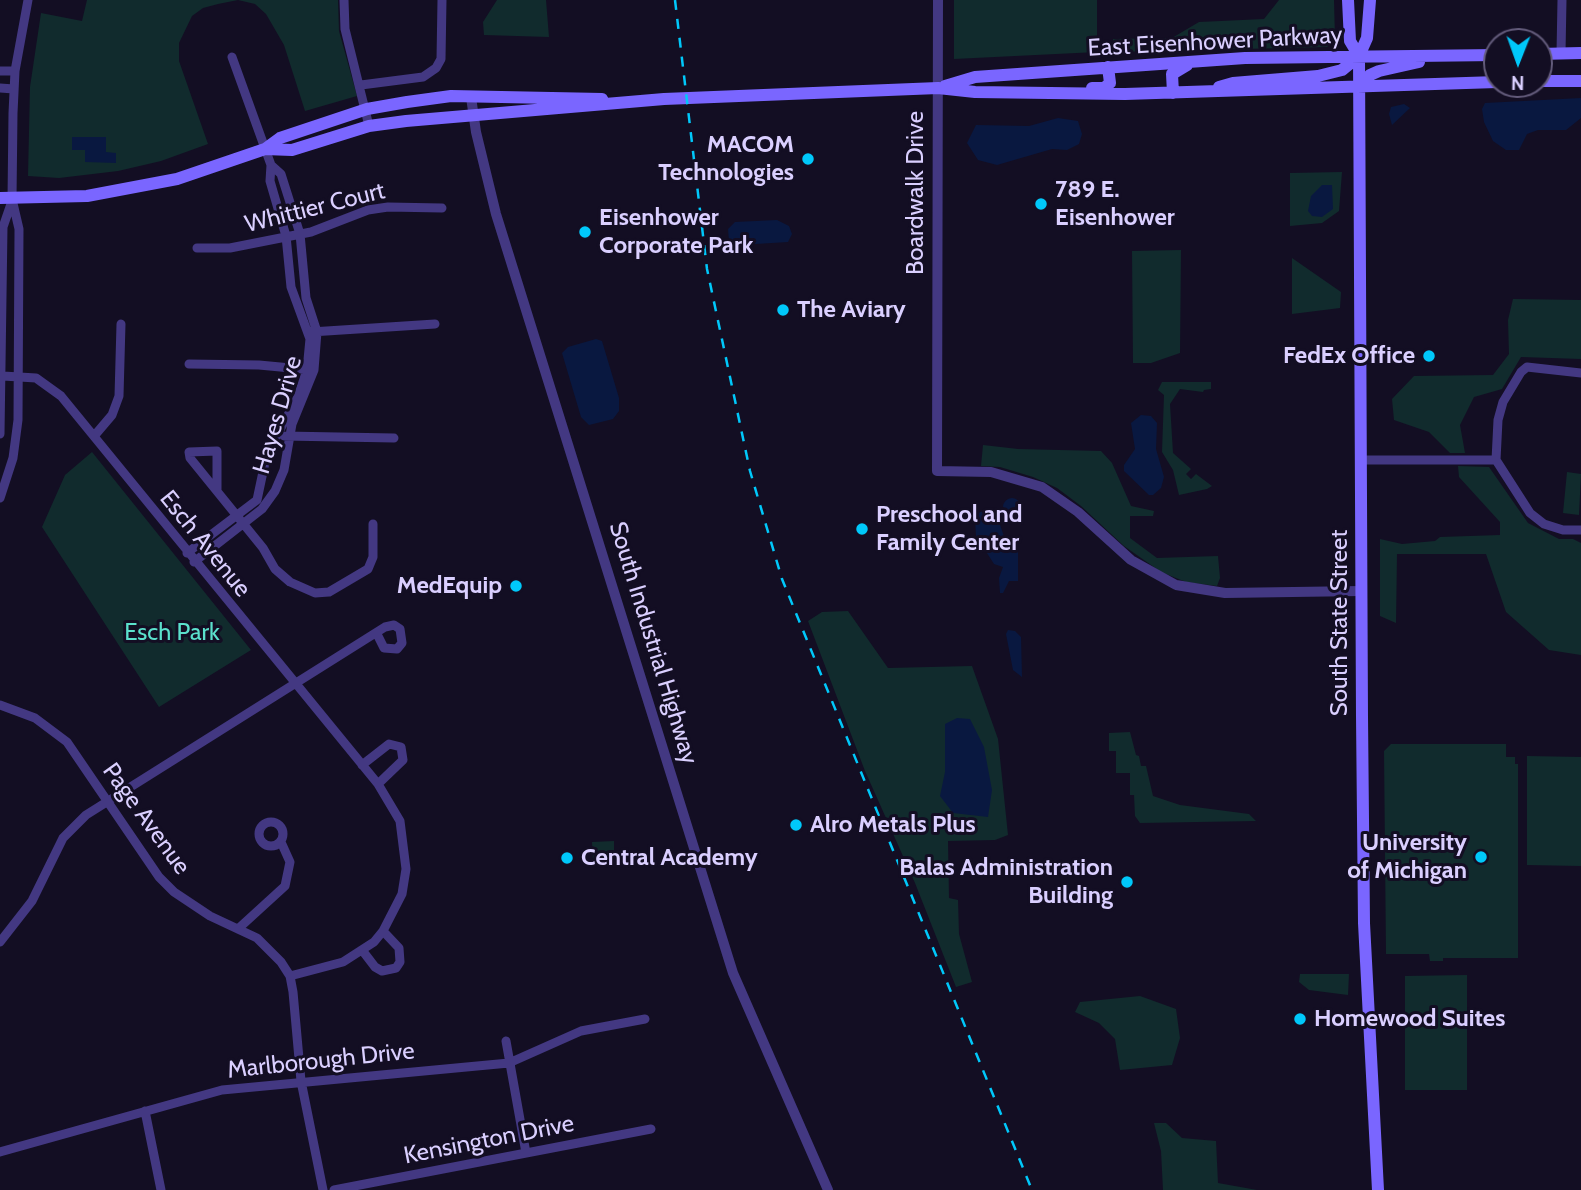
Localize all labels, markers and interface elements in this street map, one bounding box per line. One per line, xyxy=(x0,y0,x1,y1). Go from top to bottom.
street label: East Eisenhower Parkway xyxy=(1087,21,1343,63)
north arrow xyxy=(1483,28,1553,98)
text: N xyxy=(1511,71,1525,94)
street label: Boardwalk Drive xyxy=(902,111,930,275)
place label: MACOM Technologies xyxy=(658,131,794,187)
marker: MACOM Technologies xyxy=(800,151,816,167)
place label: 789 E. Eisenhower xyxy=(1055,176,1175,232)
street label: Whittier Court xyxy=(242,177,388,239)
marker: 789 E. Eisenhower xyxy=(1033,196,1049,212)
place label: Eisenhower Corporate Park xyxy=(599,204,753,260)
marker: Eisenhower Corporate Park xyxy=(577,224,593,240)
place label: The Aviary xyxy=(797,296,906,324)
marker: The Aviary xyxy=(775,302,791,318)
place label: FedEx Office xyxy=(1283,342,1415,370)
marker: FedEx Office xyxy=(1421,348,1437,364)
street label: Hayes Drive xyxy=(247,353,309,477)
street label: Esch Avenue xyxy=(153,485,257,603)
place label: Preschool and Family Center xyxy=(876,501,1022,557)
street label: South Industrial Highway xyxy=(602,518,704,768)
marker: Preschool and Family Center xyxy=(854,521,870,537)
street label: South State Street xyxy=(1326,530,1354,716)
place label: MedEquip xyxy=(397,572,502,600)
marker: MedEquip xyxy=(508,578,524,594)
park label: Esch Park xyxy=(124,619,220,647)
street label: Page Avenue xyxy=(96,758,196,880)
place label: Alro Metals Plus xyxy=(810,811,976,839)
marker: Alro Metals Plus xyxy=(788,817,804,833)
place label: University of Michigan xyxy=(1347,829,1467,885)
place label: Central Academy xyxy=(581,844,758,872)
marker: University of Michigan xyxy=(1473,849,1489,865)
marker: Central Academy xyxy=(559,850,575,866)
place label: Balas Administration Building xyxy=(899,854,1113,910)
marker: Balas Administration Building xyxy=(1119,874,1135,890)
place label: Homewood Suites xyxy=(1314,1005,1505,1033)
marker: Homewood Suites xyxy=(1292,1011,1308,1027)
street label: Marlborough Drive xyxy=(226,1037,416,1085)
street label: Kensington Drive xyxy=(401,1109,577,1171)

